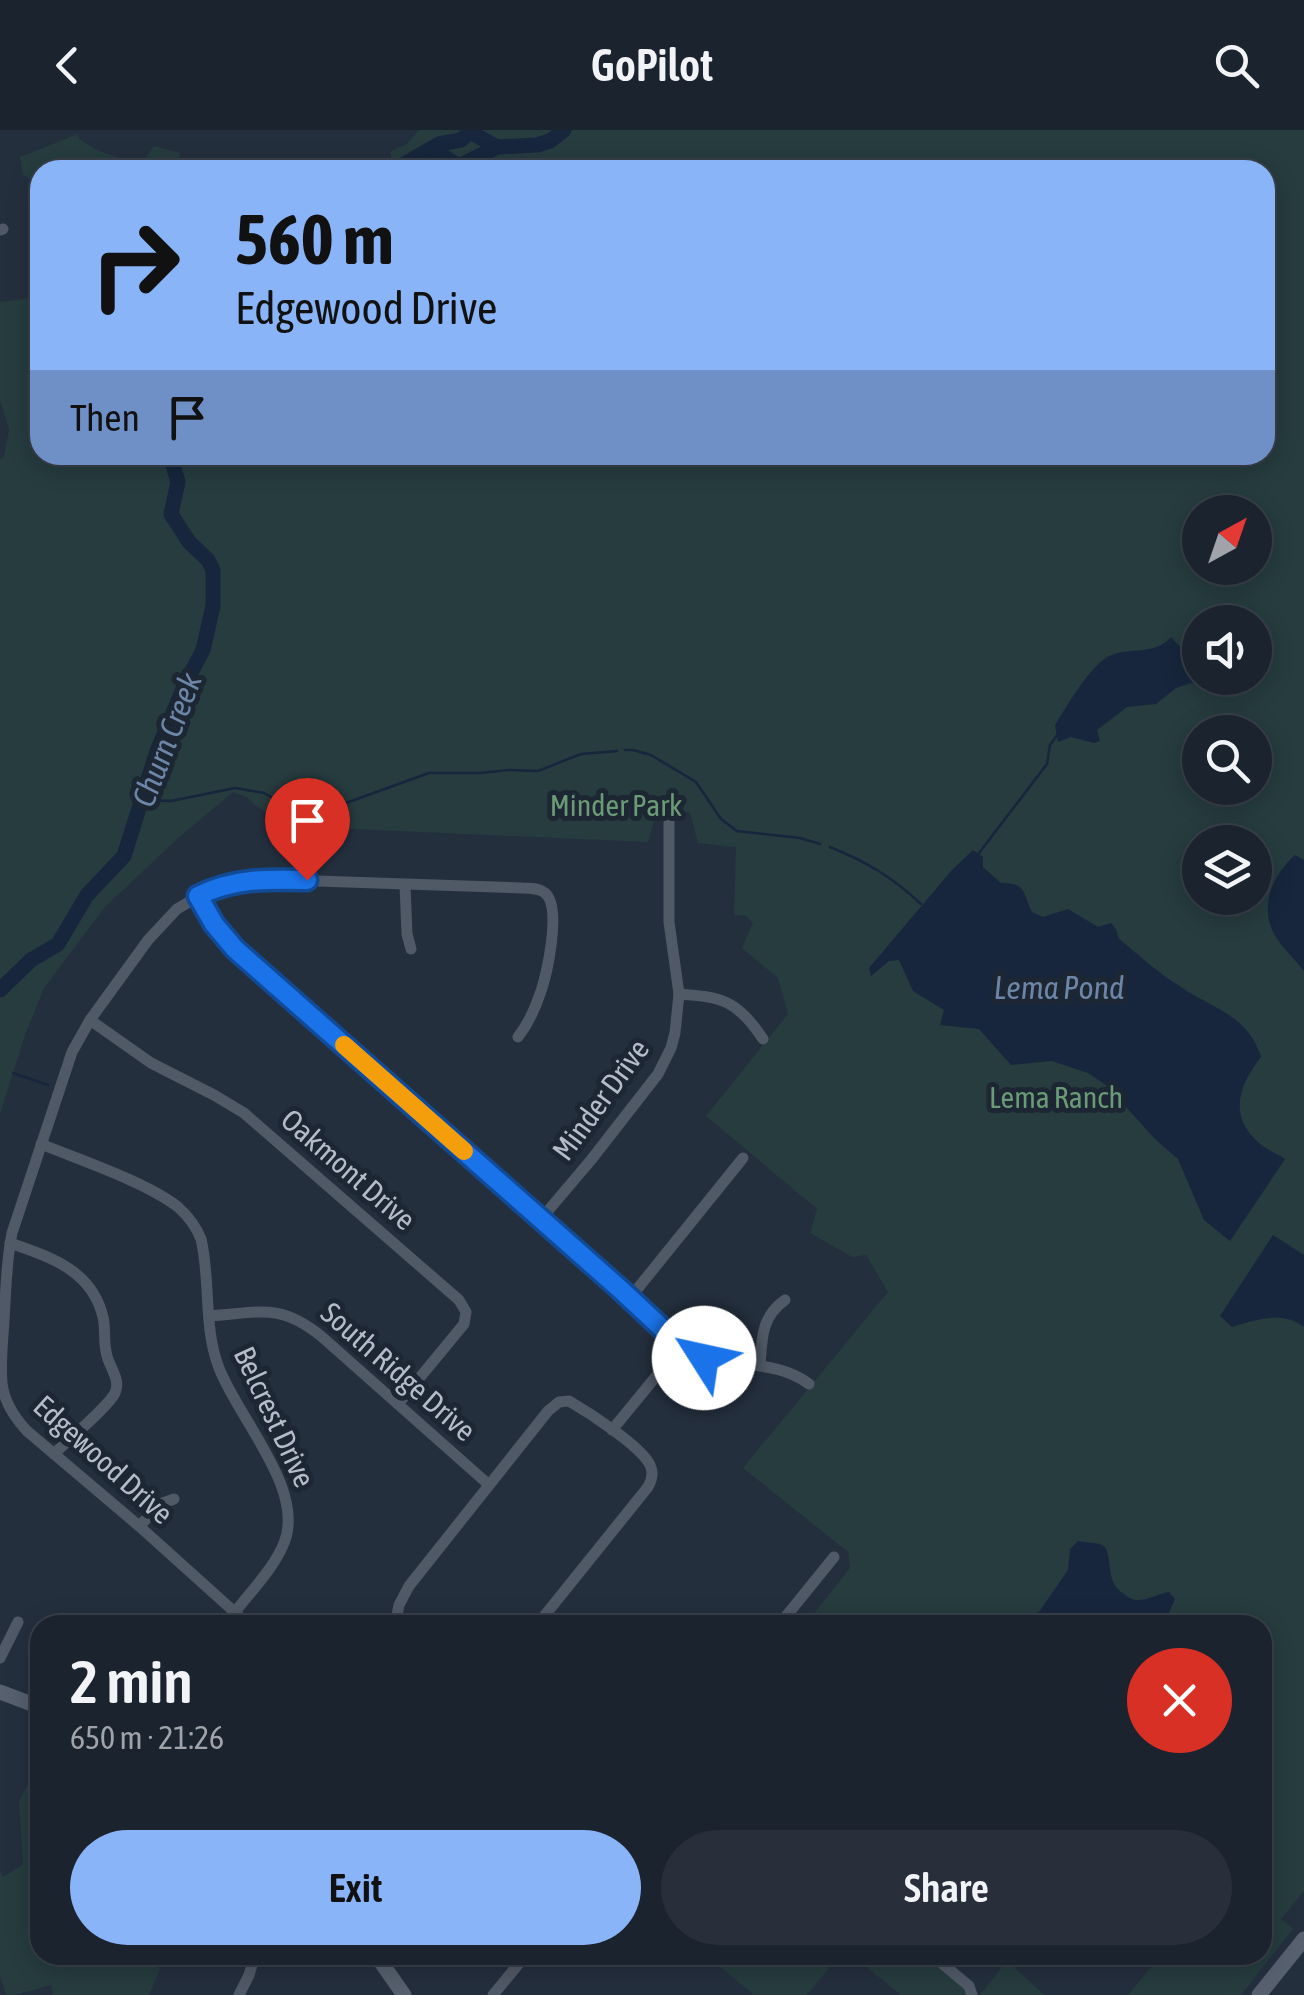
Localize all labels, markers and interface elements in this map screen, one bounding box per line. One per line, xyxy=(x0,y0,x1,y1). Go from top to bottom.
icon: back xyxy=(40,38,95,93)
icon: search xyxy=(1209,38,1264,93)
text: GoPilot xyxy=(591,39,713,91)
text: 560 m xyxy=(235,199,394,279)
icon: right xyxy=(70,200,200,330)
text: Edgewood Drive xyxy=(235,282,498,334)
icon: arrive xyxy=(160,390,215,445)
text: Then xyxy=(70,396,140,439)
north arrow xyxy=(1182,495,1272,585)
map controls xyxy=(1182,495,1272,915)
button: sound xyxy=(1182,605,1272,695)
water label: Churn Creek xyxy=(124,667,209,812)
button: search xyxy=(1182,715,1272,805)
pin xyxy=(265,778,350,881)
park label: Minder Park xyxy=(550,788,682,822)
icon: arrive xyxy=(280,793,335,848)
button: layers xyxy=(1182,825,1272,915)
water label: Lema Pond xyxy=(994,969,1124,1006)
street label: Minder Drive xyxy=(545,1033,655,1166)
park label: Lema Ranch xyxy=(989,1080,1123,1114)
street label: Oakmont Drive xyxy=(275,1102,422,1236)
street label: South Ridge Drive xyxy=(315,1295,483,1447)
position arrow xyxy=(652,1306,756,1410)
street label: Belcrest Drive xyxy=(228,1341,322,1492)
street label: Edgewood Drive xyxy=(27,1388,180,1530)
text: 2 min xyxy=(70,1647,193,1716)
button: close xyxy=(1127,1648,1232,1753)
text: 650 m · 21:26 xyxy=(70,1719,224,1756)
button: Exit xyxy=(70,1830,641,1945)
button: Share xyxy=(661,1830,1232,1945)

